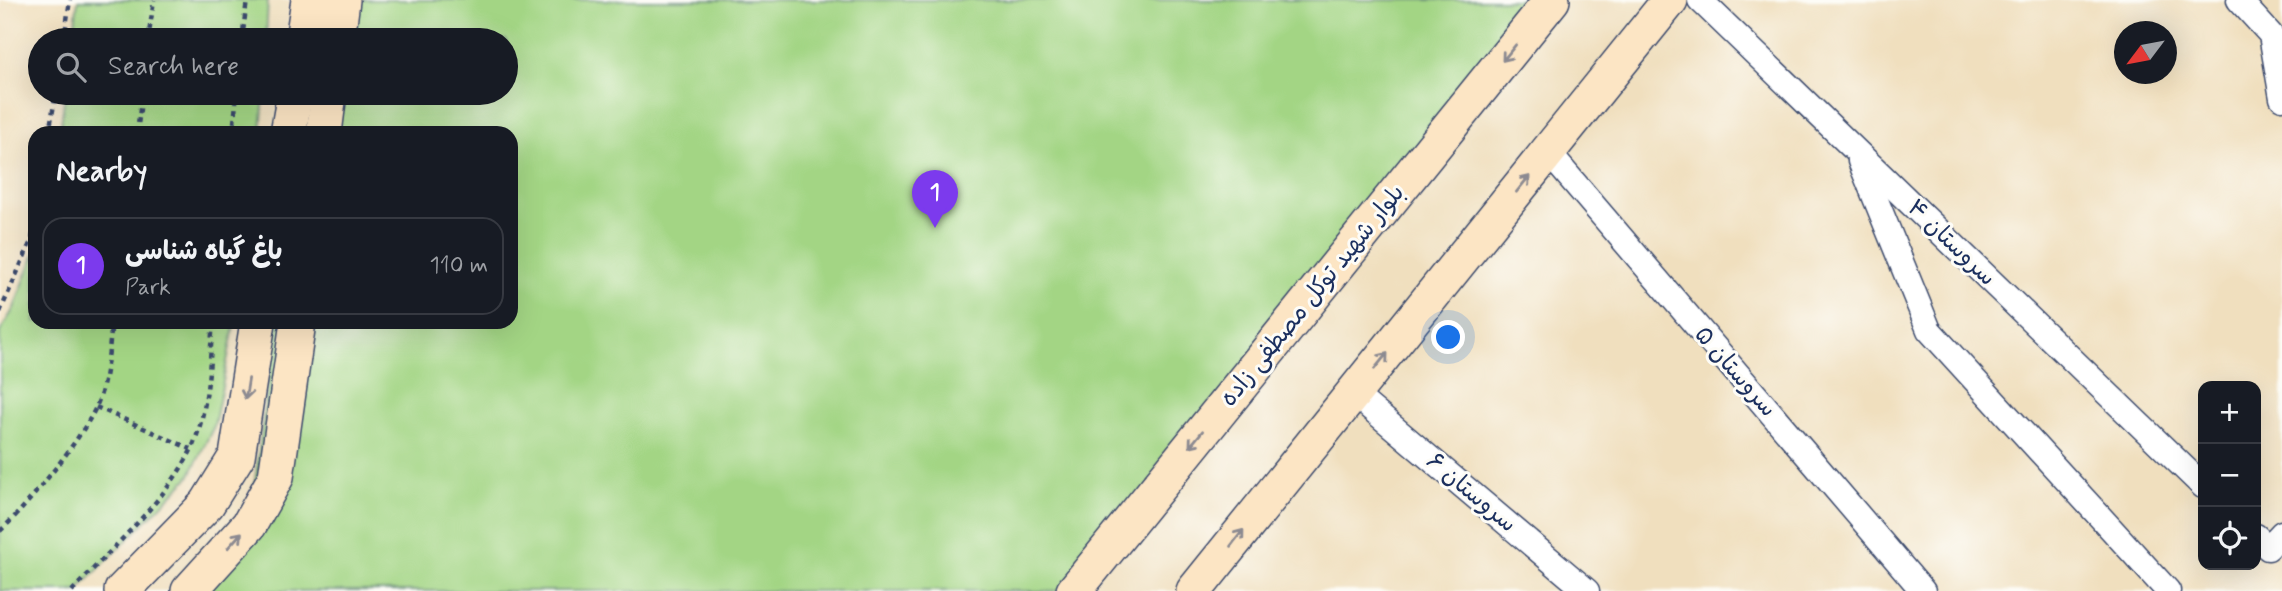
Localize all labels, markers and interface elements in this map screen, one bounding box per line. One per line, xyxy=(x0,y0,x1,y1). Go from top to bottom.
north arrow xyxy=(2114,21,2177,84)
search box xyxy=(28,28,518,105)
one-way arrow xyxy=(1501,44,1516,62)
icon: search xyxy=(52,48,90,86)
text: Search here xyxy=(108,50,239,84)
text: Nearby xyxy=(56,152,147,191)
pin: 1 xyxy=(912,170,958,228)
one-way arrow xyxy=(1515,175,1530,193)
street label: بلوار شهید توکل مصطفی زاده xyxy=(1214,179,1412,413)
street label: سروستان ۴ xyxy=(1900,193,2002,293)
text: باغ گیاه شناسی xyxy=(125,235,283,269)
text: 1 xyxy=(76,251,86,281)
text: 110 m xyxy=(429,251,488,281)
text: Park xyxy=(125,273,171,303)
your location xyxy=(1431,320,1465,354)
street label: سروستان ۵ xyxy=(1687,320,1783,424)
one-way arrow xyxy=(1373,353,1388,371)
one-way arrow xyxy=(240,378,253,400)
map controls xyxy=(2198,381,2261,570)
button: + xyxy=(2198,381,2261,444)
one-way arrow xyxy=(1188,430,1204,448)
button: − xyxy=(2198,444,2261,507)
street label: سروستان ۶ xyxy=(1419,446,1523,540)
button: locate xyxy=(2198,507,2261,570)
one-way arrow xyxy=(1229,529,1244,547)
one-way arrow xyxy=(227,532,243,550)

